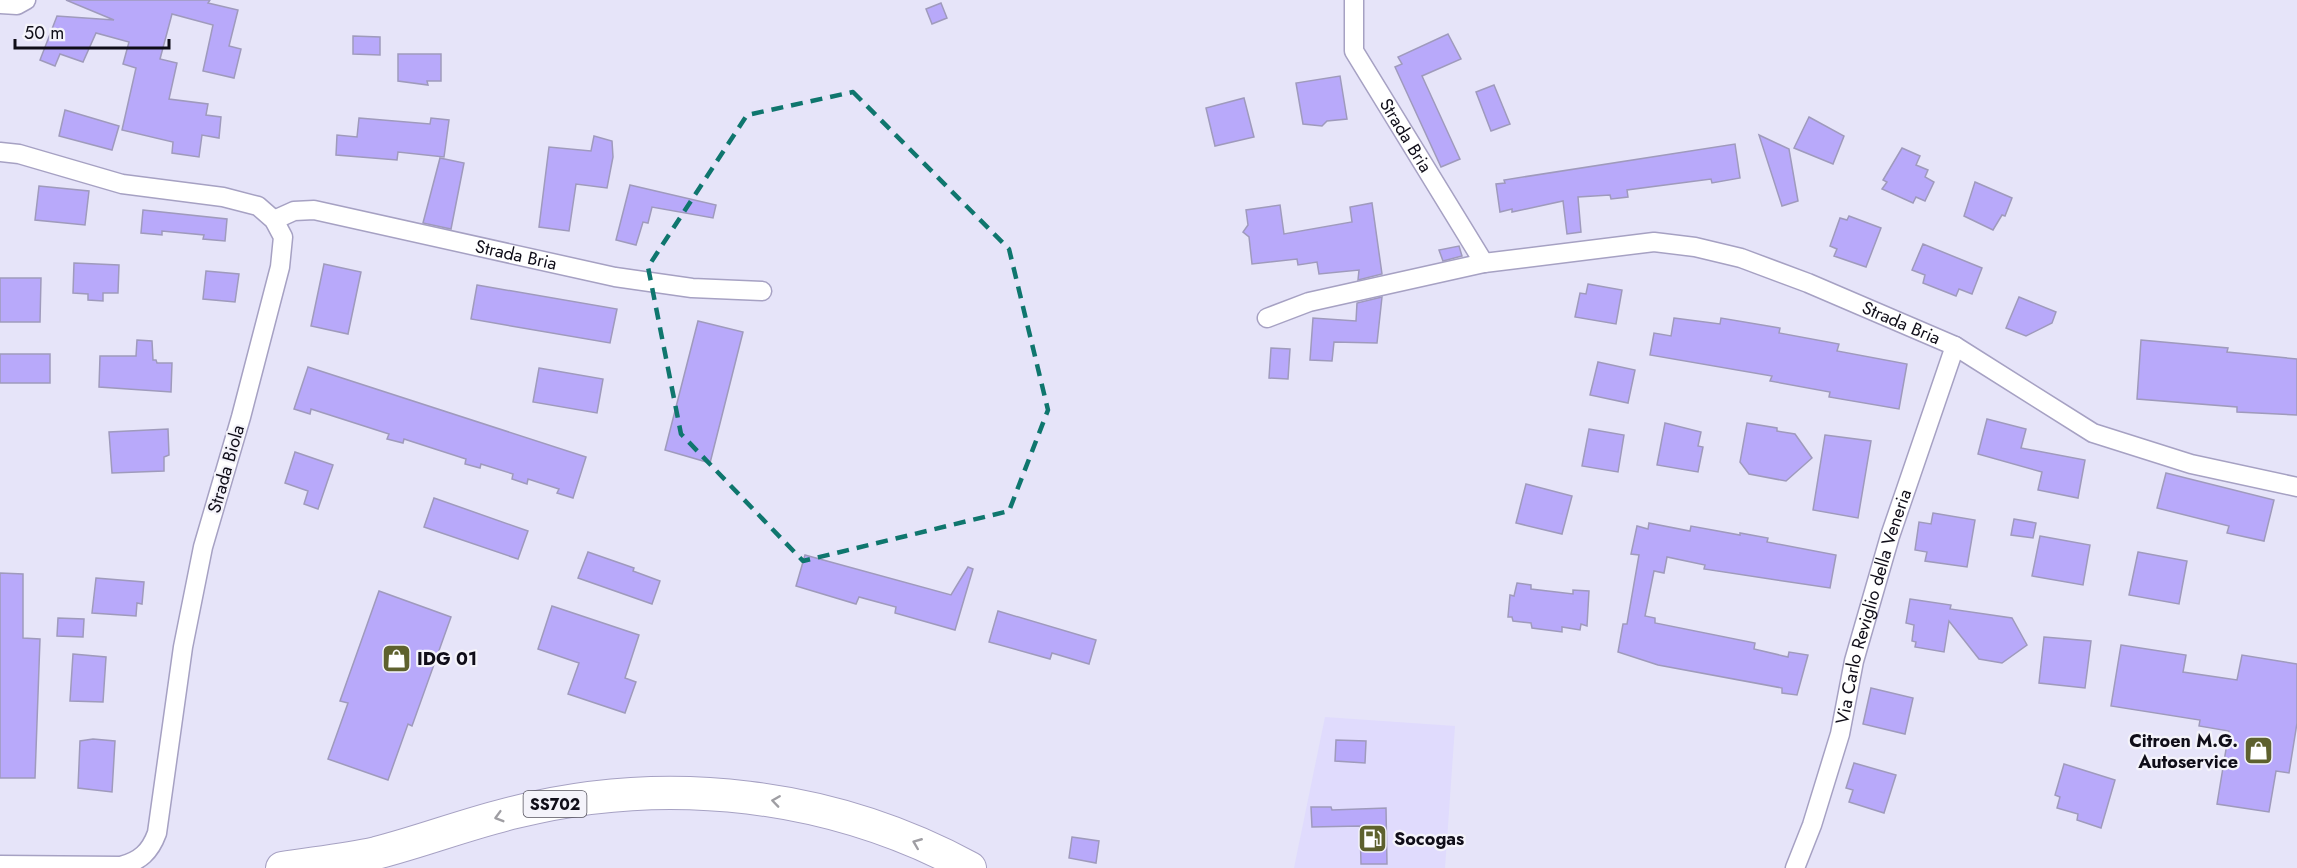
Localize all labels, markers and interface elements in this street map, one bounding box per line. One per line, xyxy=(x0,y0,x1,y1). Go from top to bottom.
scale bar xyxy=(15,12,170,50)
text: 50 m xyxy=(24,20,64,46)
street label: Strada Bria xyxy=(1373,93,1439,178)
street label: Strada Bria xyxy=(473,233,559,277)
street label: Strada Bria xyxy=(1858,295,1944,351)
street label: Strada Biola xyxy=(201,422,251,516)
street label: Via Carlo Reviglio della Veneria xyxy=(1829,486,1918,727)
shop icon: IDG 01 xyxy=(380,643,412,675)
place label: IDG 01 xyxy=(417,646,477,672)
place label: Citroen M.G. Autoservice xyxy=(2129,728,2238,775)
shop icon: Citroen M.G. Autoservice xyxy=(2243,735,2275,767)
road number: SS702 xyxy=(524,791,586,817)
one-way arrow xyxy=(771,796,780,808)
one-way arrow xyxy=(495,809,505,822)
fuel station icon: Socogas xyxy=(1357,823,1389,855)
place label: Socogas xyxy=(1394,826,1464,852)
one-way arrow xyxy=(913,838,924,850)

